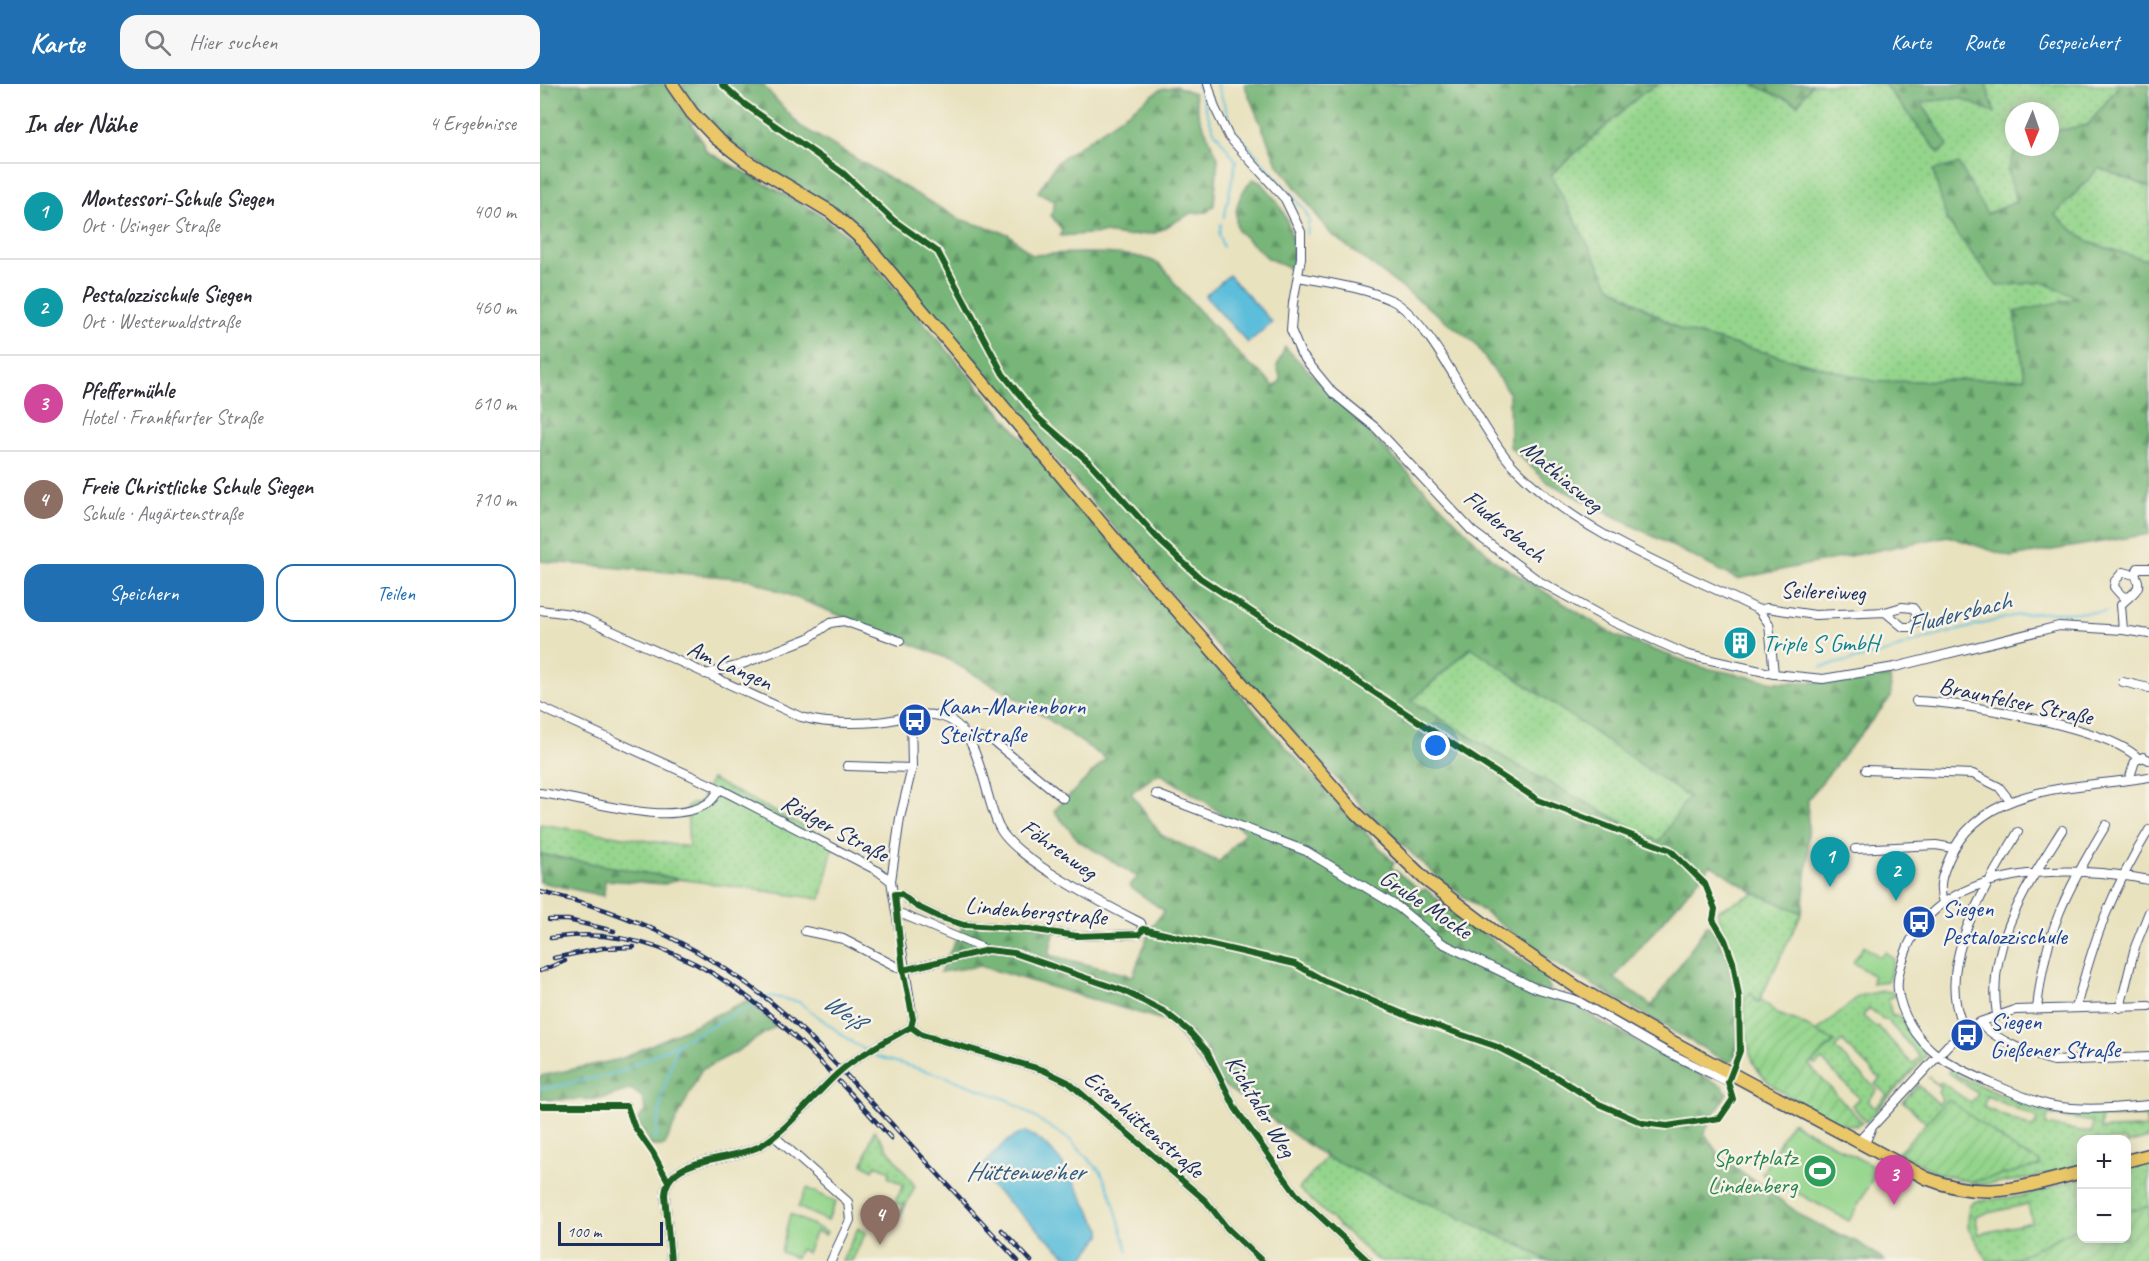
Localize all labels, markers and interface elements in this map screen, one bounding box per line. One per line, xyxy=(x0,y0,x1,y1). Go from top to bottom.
search box xyxy=(120,15,540,69)
text: Karte xyxy=(30,25,84,60)
icon: search xyxy=(141,26,174,59)
text: Hier suchen xyxy=(189,28,278,56)
text: Karte xyxy=(1891,29,1931,55)
text: Route xyxy=(1964,29,2004,55)
text: Gespeichert xyxy=(2037,29,2119,55)
north arrow xyxy=(2005,102,2059,156)
text: In der Nähe xyxy=(24,107,136,140)
text: 4 Ergebnisse xyxy=(429,111,516,136)
text: Montessori-Schule Siegen xyxy=(81,185,274,213)
text: 1 xyxy=(39,199,48,224)
text: 400 m xyxy=(473,199,516,224)
text: Ort · Usinger Straße xyxy=(81,213,219,238)
text: Pestalozzischule Siegen xyxy=(81,281,251,309)
text: 2 xyxy=(39,295,48,320)
text: 460 m xyxy=(473,295,516,320)
text: Ort · Westerwaldstraße xyxy=(81,309,240,334)
text: Pfeffermühle xyxy=(81,377,174,405)
text: 3 xyxy=(39,391,48,416)
text: 610 m xyxy=(473,391,516,416)
text: Hotel · Frankfurter Straße xyxy=(81,405,263,430)
street label: Mathiasweg xyxy=(1515,433,1611,521)
text: Freie Christliche Schule Siegen xyxy=(81,473,313,501)
street label: Fludersbach xyxy=(1458,483,1554,570)
text: 4 xyxy=(39,487,48,512)
text: 710 m xyxy=(473,487,516,512)
text: Schule · Augärtenstraße xyxy=(81,501,243,526)
button: Speichern xyxy=(24,564,264,622)
button: Teilen xyxy=(276,564,516,622)
street label: Seilereiweg xyxy=(1780,575,1867,608)
water label: Fludersbach xyxy=(1902,584,2016,642)
building icon: Triple S GmbH xyxy=(1722,625,1758,661)
place label: Triple S GmbH xyxy=(1763,628,1883,658)
street label: Am Langen xyxy=(683,633,778,697)
street label: Braunfelser Straße xyxy=(1937,670,2098,732)
place label: Kaan-Marienborn Steilstraße xyxy=(938,691,1086,749)
bus stop icon: Kaan-Marienborn Steilstraße xyxy=(897,702,933,738)
your location xyxy=(1421,731,1450,760)
street label: Rödger Straße xyxy=(776,787,896,870)
street label: Föhrenweg xyxy=(1015,812,1105,888)
pin: 1 xyxy=(1810,838,1850,887)
pin: 2 xyxy=(1876,852,1916,901)
street label: Grube Mocke xyxy=(1374,862,1480,947)
street label: Lindenbergstraße xyxy=(964,890,1110,932)
place label: Siegen Pestalozzischule xyxy=(1942,893,2069,951)
bus stop icon: Siegen Pestalozzischule xyxy=(1901,904,1937,940)
water label: Weiß xyxy=(817,985,877,1041)
place label: Siegen Gießener Straße xyxy=(1990,1006,2122,1064)
bus stop icon: Siegen Gießener Straße xyxy=(1949,1017,1985,1053)
street label: Kichtaler Weg xyxy=(1219,1049,1304,1164)
street label: Eisenhüttenstraße xyxy=(1078,1063,1212,1186)
map controls xyxy=(2077,1135,2131,1243)
button: + xyxy=(2077,1135,2131,1189)
place label: Sportplatz Lindenberg xyxy=(1708,1142,1799,1200)
sports icon: Sportplatz Lindenberg xyxy=(1802,1153,1838,1189)
water label: Hüttenweiher xyxy=(966,1155,1089,1188)
pin: 3 xyxy=(1874,1156,1914,1205)
button: − xyxy=(2077,1189,2131,1243)
pin: 4 xyxy=(860,1196,900,1245)
scale bar xyxy=(558,1219,663,1246)
text: 100 m xyxy=(567,1222,601,1242)

